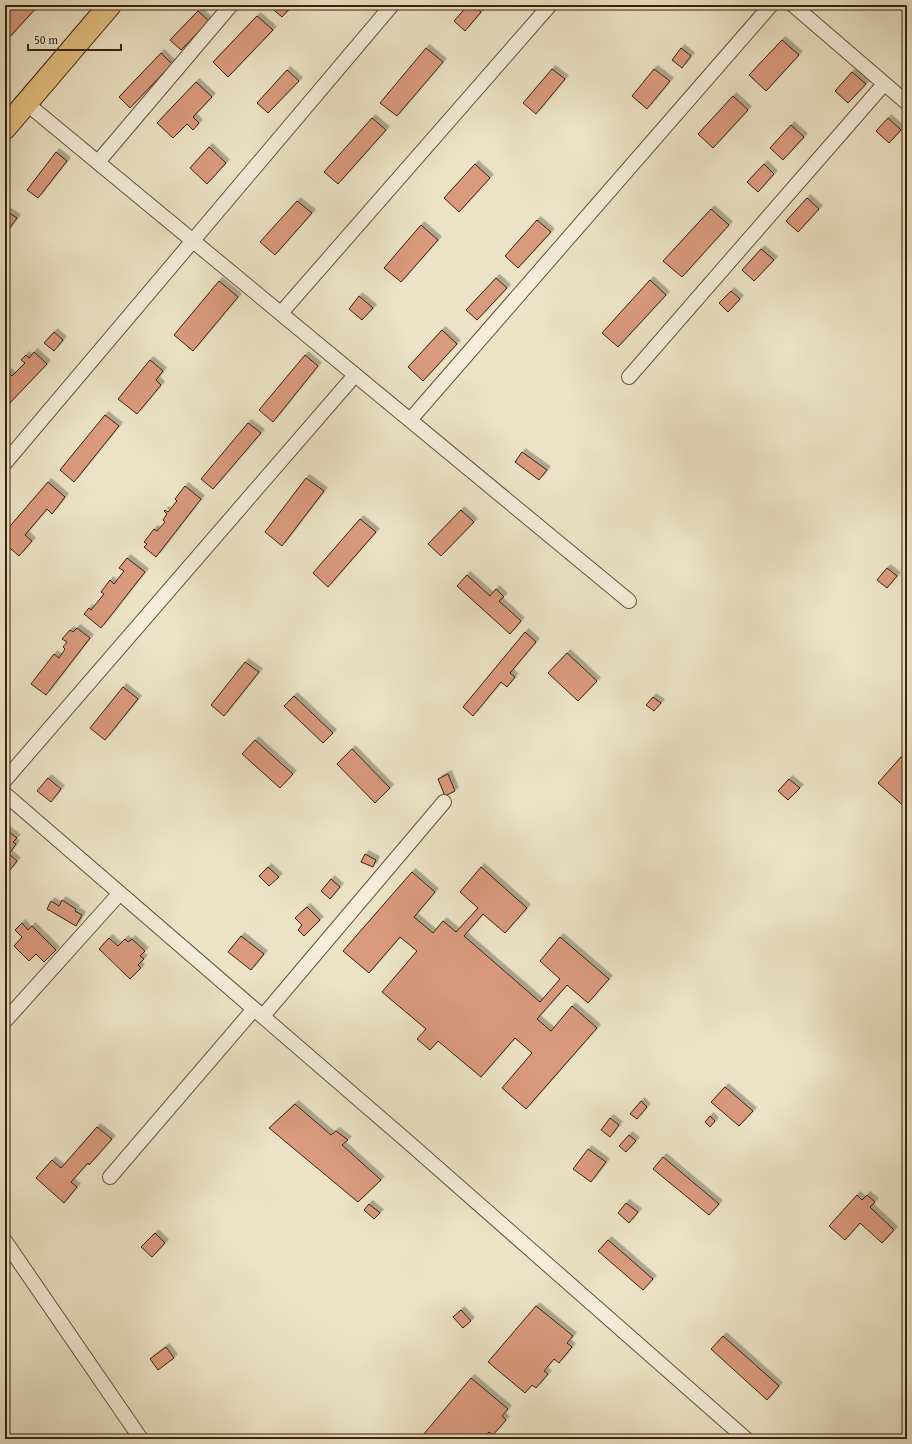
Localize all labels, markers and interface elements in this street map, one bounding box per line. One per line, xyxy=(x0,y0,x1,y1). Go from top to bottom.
scale bar xyxy=(28,26,121,52)
text: 50 m xyxy=(34,31,58,48)

